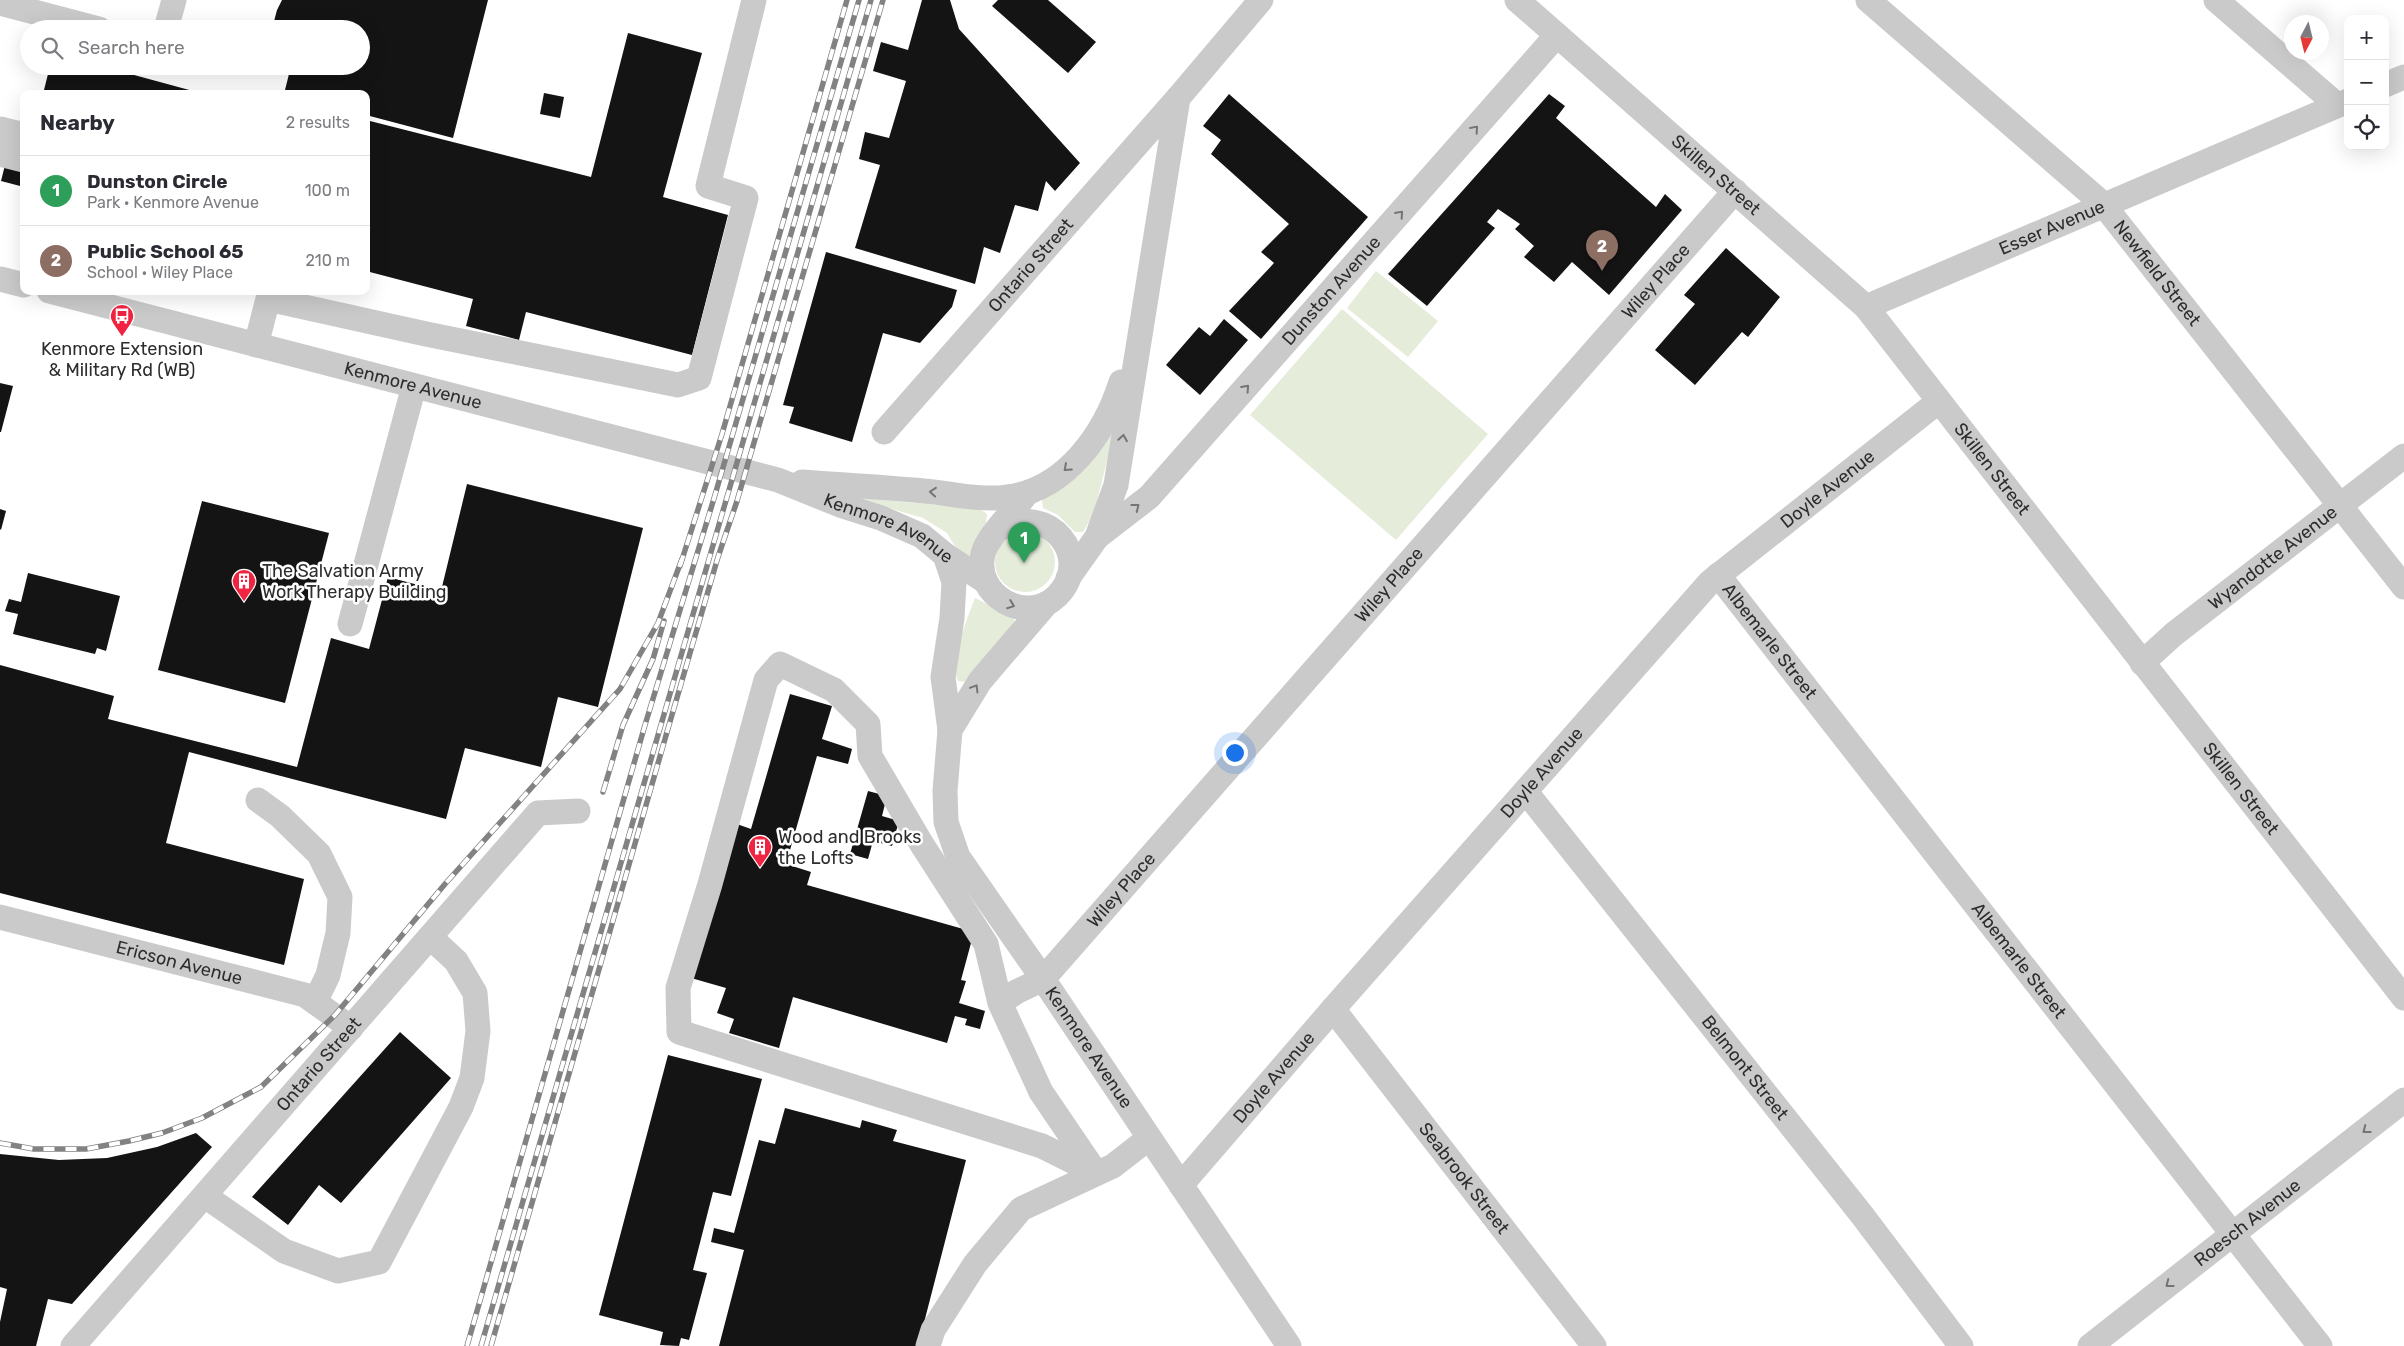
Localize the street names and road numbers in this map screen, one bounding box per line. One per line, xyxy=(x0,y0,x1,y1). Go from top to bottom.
street label: Skillen Street xyxy=(1667,130,1765,220)
street label: Esser Avenue xyxy=(1996,195,2108,260)
street label: Ontario Street xyxy=(983,214,1078,317)
street label: Newfield Street xyxy=(2109,216,2206,330)
street label: Dunston Avenue xyxy=(1277,231,1385,350)
street label: Wiley Place xyxy=(1617,239,1695,323)
street label: Kenmore Avenue xyxy=(342,357,484,414)
street label: Skillen Street xyxy=(1949,418,2035,520)
street label: Doyle Avenue xyxy=(1776,445,1879,533)
street label: Kenmore Avenue xyxy=(820,489,957,568)
street label: Wyandotte Avenue xyxy=(2204,501,2342,614)
street label: Wiley Place xyxy=(1350,543,1428,627)
street label: Albemarle Street xyxy=(1718,579,1822,704)
street label: Doyle Avenue xyxy=(1496,723,1588,822)
street label: Skillen Street xyxy=(2198,738,2284,839)
street label: Wiley Place xyxy=(1082,848,1160,932)
street label: Albemarle Street xyxy=(1967,898,2071,1023)
street label: Ericson Avenue xyxy=(114,936,245,990)
street label: Kenmore Avenue xyxy=(1040,983,1137,1112)
street label: Belmont Street xyxy=(1697,1011,1793,1124)
street label: Ontario Street xyxy=(272,1012,366,1116)
street label: Doyle Avenue xyxy=(1228,1027,1319,1128)
street label: Seabrook Street xyxy=(1414,1118,1514,1238)
street label: Roesch Avenue xyxy=(2190,1174,2305,1271)

